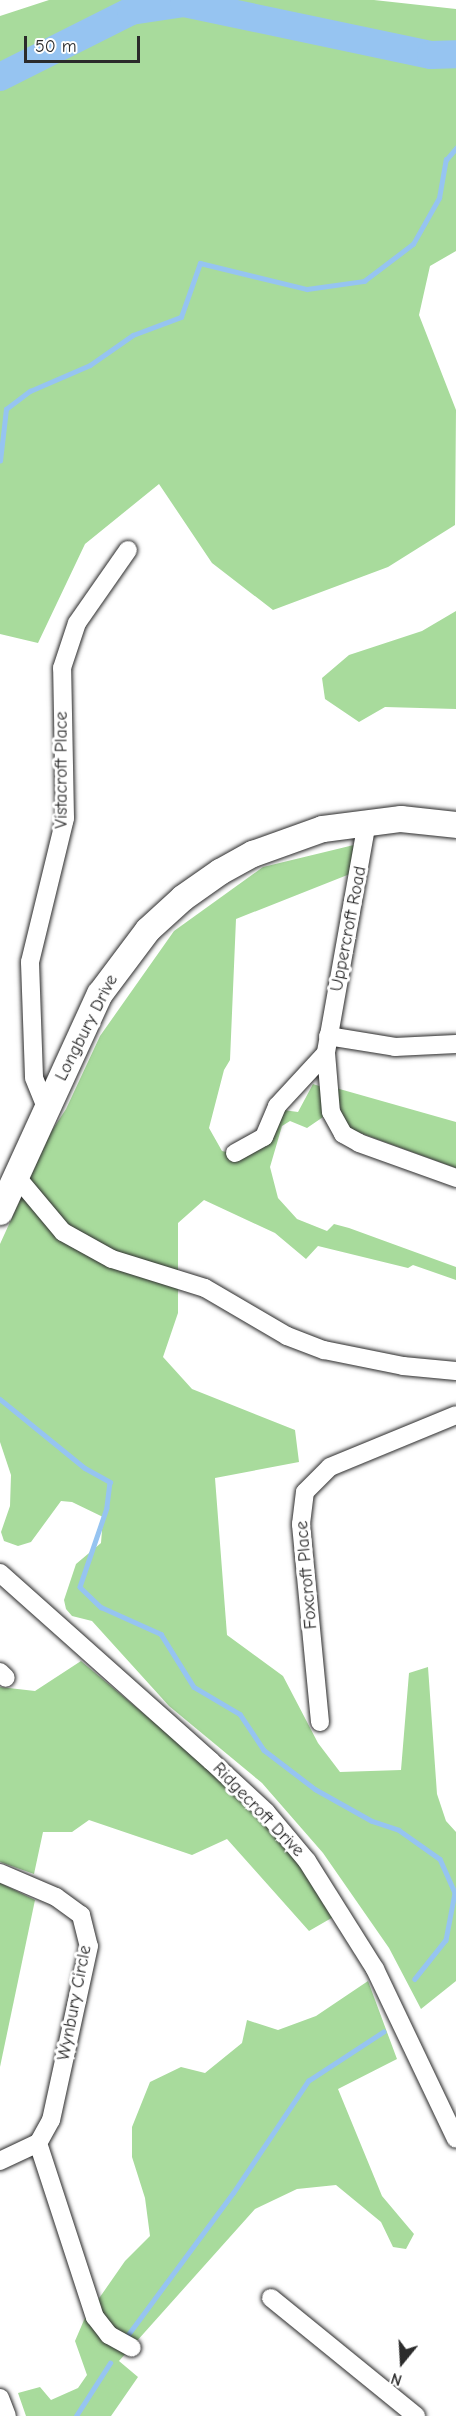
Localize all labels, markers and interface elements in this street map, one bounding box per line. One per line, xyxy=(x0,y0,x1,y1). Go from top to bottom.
scale bar xyxy=(27,24,142,62)
text: 50 m xyxy=(35,36,77,57)
street label: Vistacroft Place xyxy=(51,711,73,829)
street label: Uppercroft Road xyxy=(326,865,372,993)
street label: Longbury Drive xyxy=(51,971,123,1085)
street label: Foxcroft Place xyxy=(292,1520,322,1630)
street label: Ridgecroft Drive xyxy=(208,1758,308,1862)
street label: Wynbury Circle xyxy=(53,1944,97,2062)
north arrow xyxy=(372,2332,432,2392)
text: N xyxy=(389,2369,404,2389)

